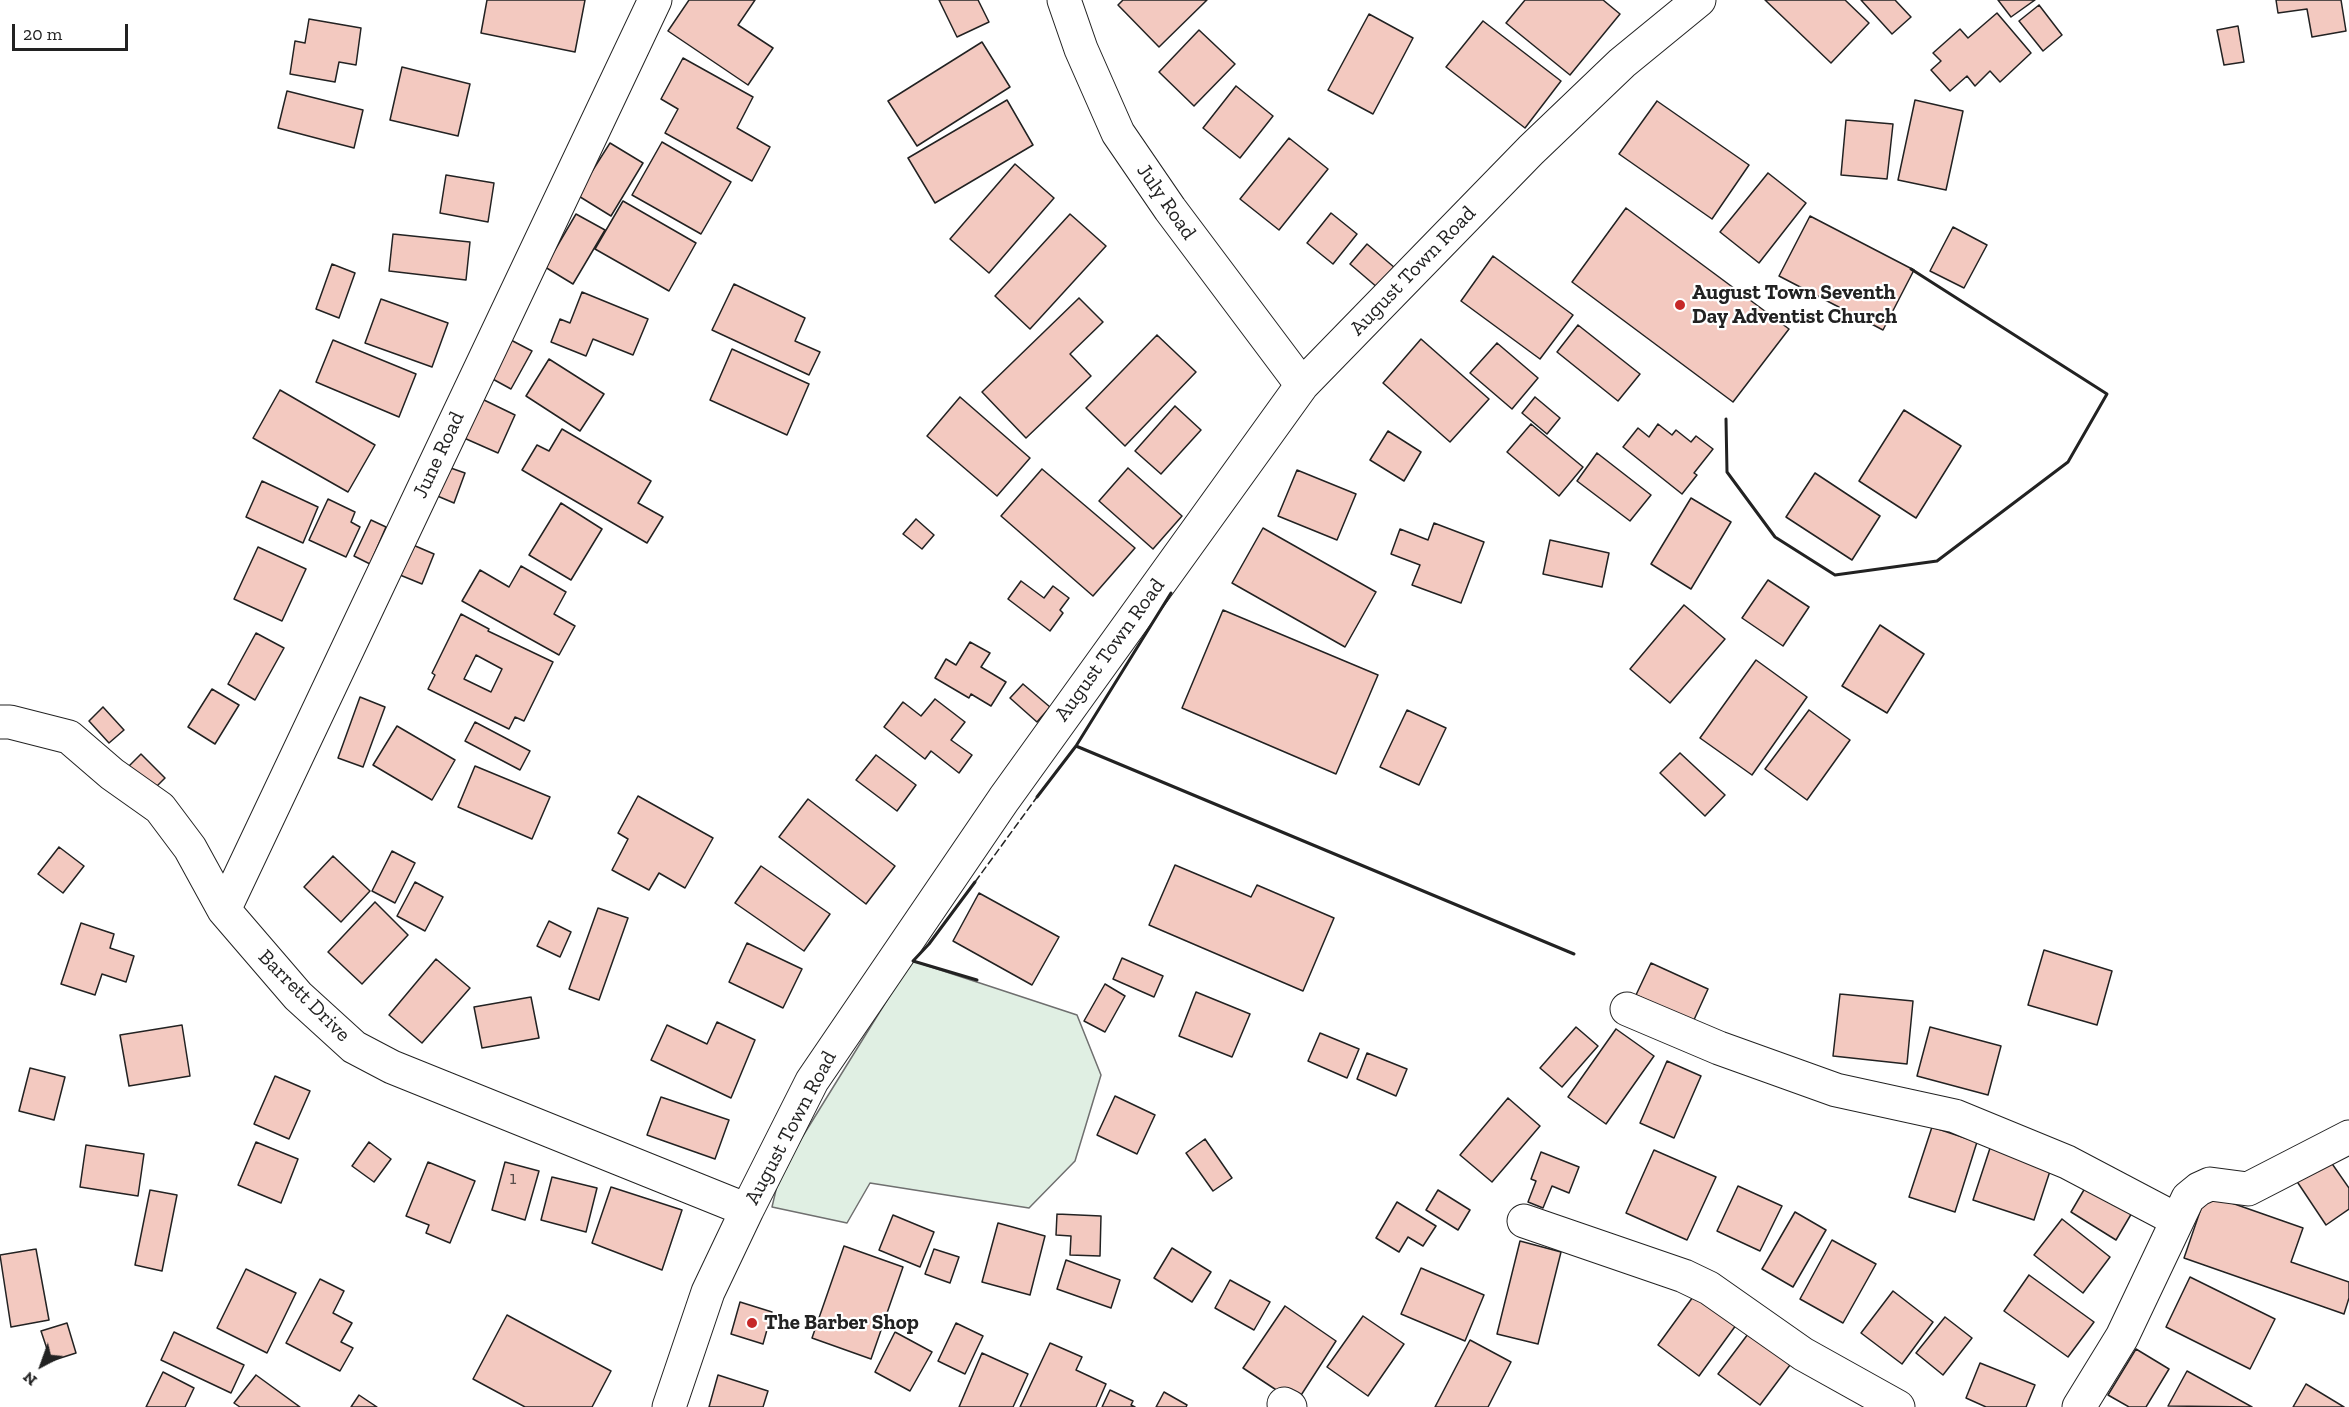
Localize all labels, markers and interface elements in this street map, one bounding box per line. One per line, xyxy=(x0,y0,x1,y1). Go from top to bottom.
scale bar xyxy=(15,12,130,50)
text: 20 m xyxy=(23,23,62,45)
street label: July Road xyxy=(1131,159,1201,245)
street label: August Town Road xyxy=(1345,201,1481,341)
place label: August Town Seventh Day Adventist Church xyxy=(1692,280,1897,330)
marker: August Town Seventh Day Adventist Church xyxy=(1673,298,1687,312)
street label: June Road xyxy=(408,408,470,502)
street label: August Town Road xyxy=(1050,574,1170,726)
street label: Barrett Drive xyxy=(253,945,355,1047)
street label: August Town Road xyxy=(740,1047,842,1209)
house number: 1 xyxy=(510,1168,516,1190)
place label: The Barber Shop xyxy=(764,1310,919,1336)
marker: The Barber Shop xyxy=(745,1316,759,1330)
north arrow xyxy=(12,1335,72,1395)
text: N xyxy=(19,1368,41,1390)

